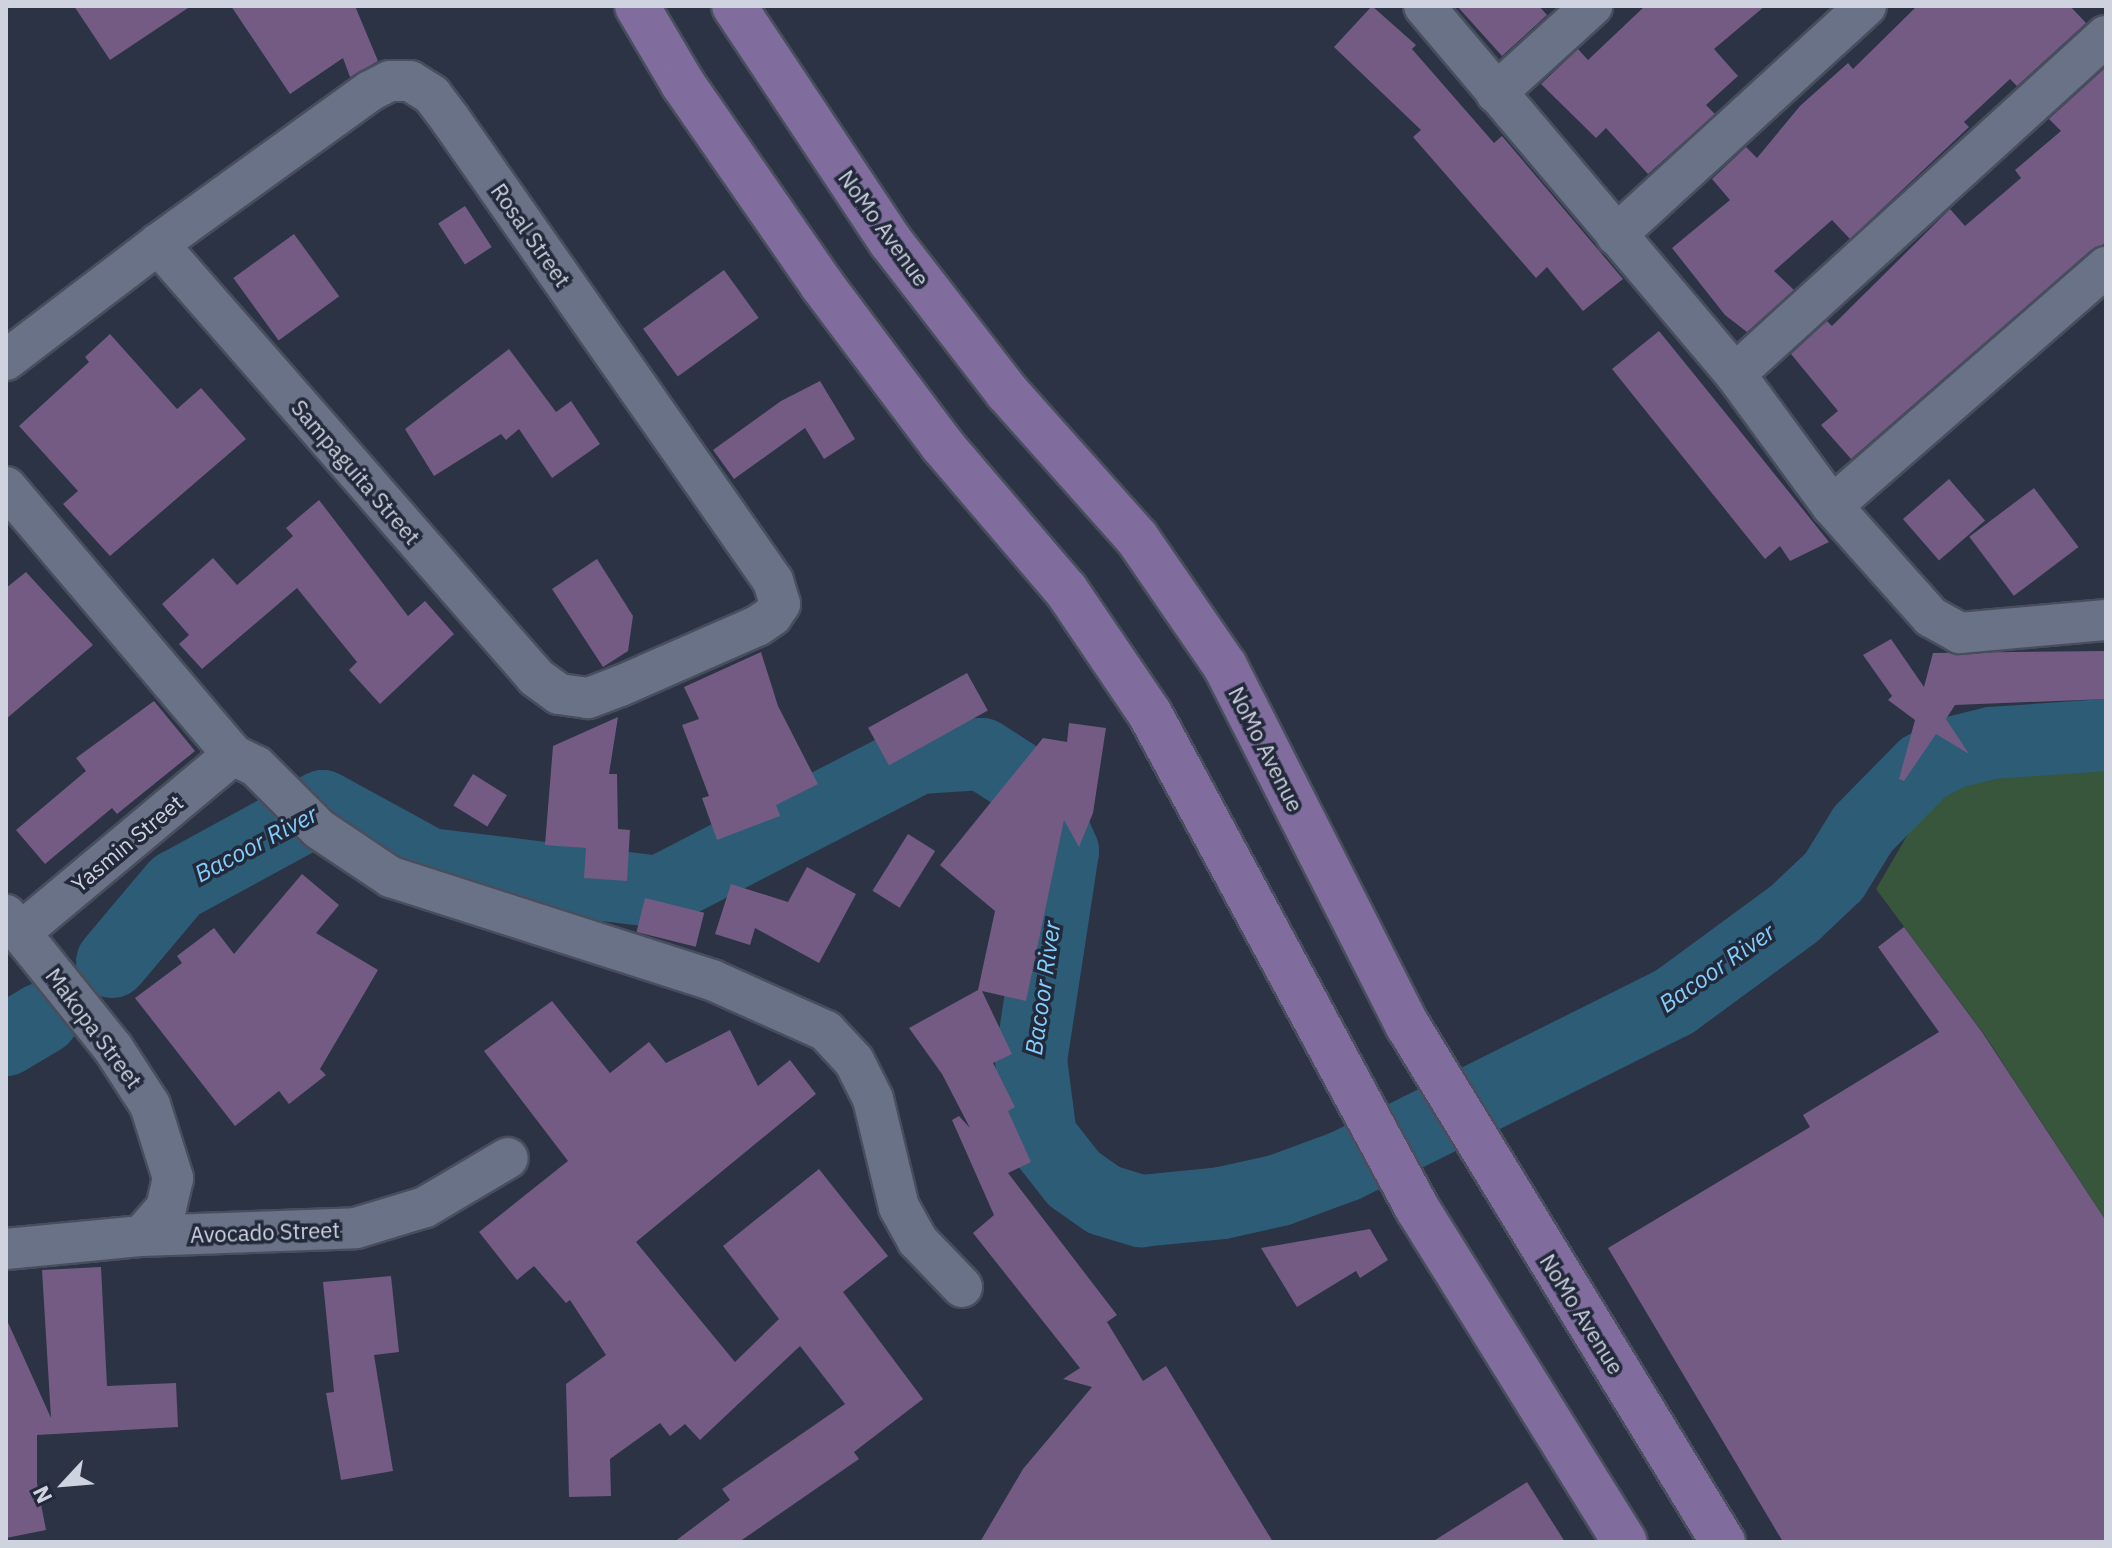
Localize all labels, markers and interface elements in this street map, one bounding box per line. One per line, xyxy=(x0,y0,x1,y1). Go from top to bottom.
street label: NoMo Avenue xyxy=(833,165,935,291)
street label: Rosal Street xyxy=(486,178,576,292)
street label: Sampaguita Street xyxy=(286,394,426,550)
street label: NoMo Avenue xyxy=(1223,682,1309,816)
street label: Yasmin Street xyxy=(66,789,188,897)
water label: Bacoor River xyxy=(190,800,322,888)
water label: Bacoor River xyxy=(1653,917,1781,1019)
water label: Bacoor River xyxy=(1019,919,1067,1057)
street label: Makopa Street xyxy=(40,963,148,1093)
street label: Avocado Street xyxy=(190,1216,340,1248)
street label: NoMo Avenue xyxy=(1535,1249,1629,1379)
north arrow xyxy=(24,1444,104,1524)
text: N xyxy=(25,1481,59,1508)

